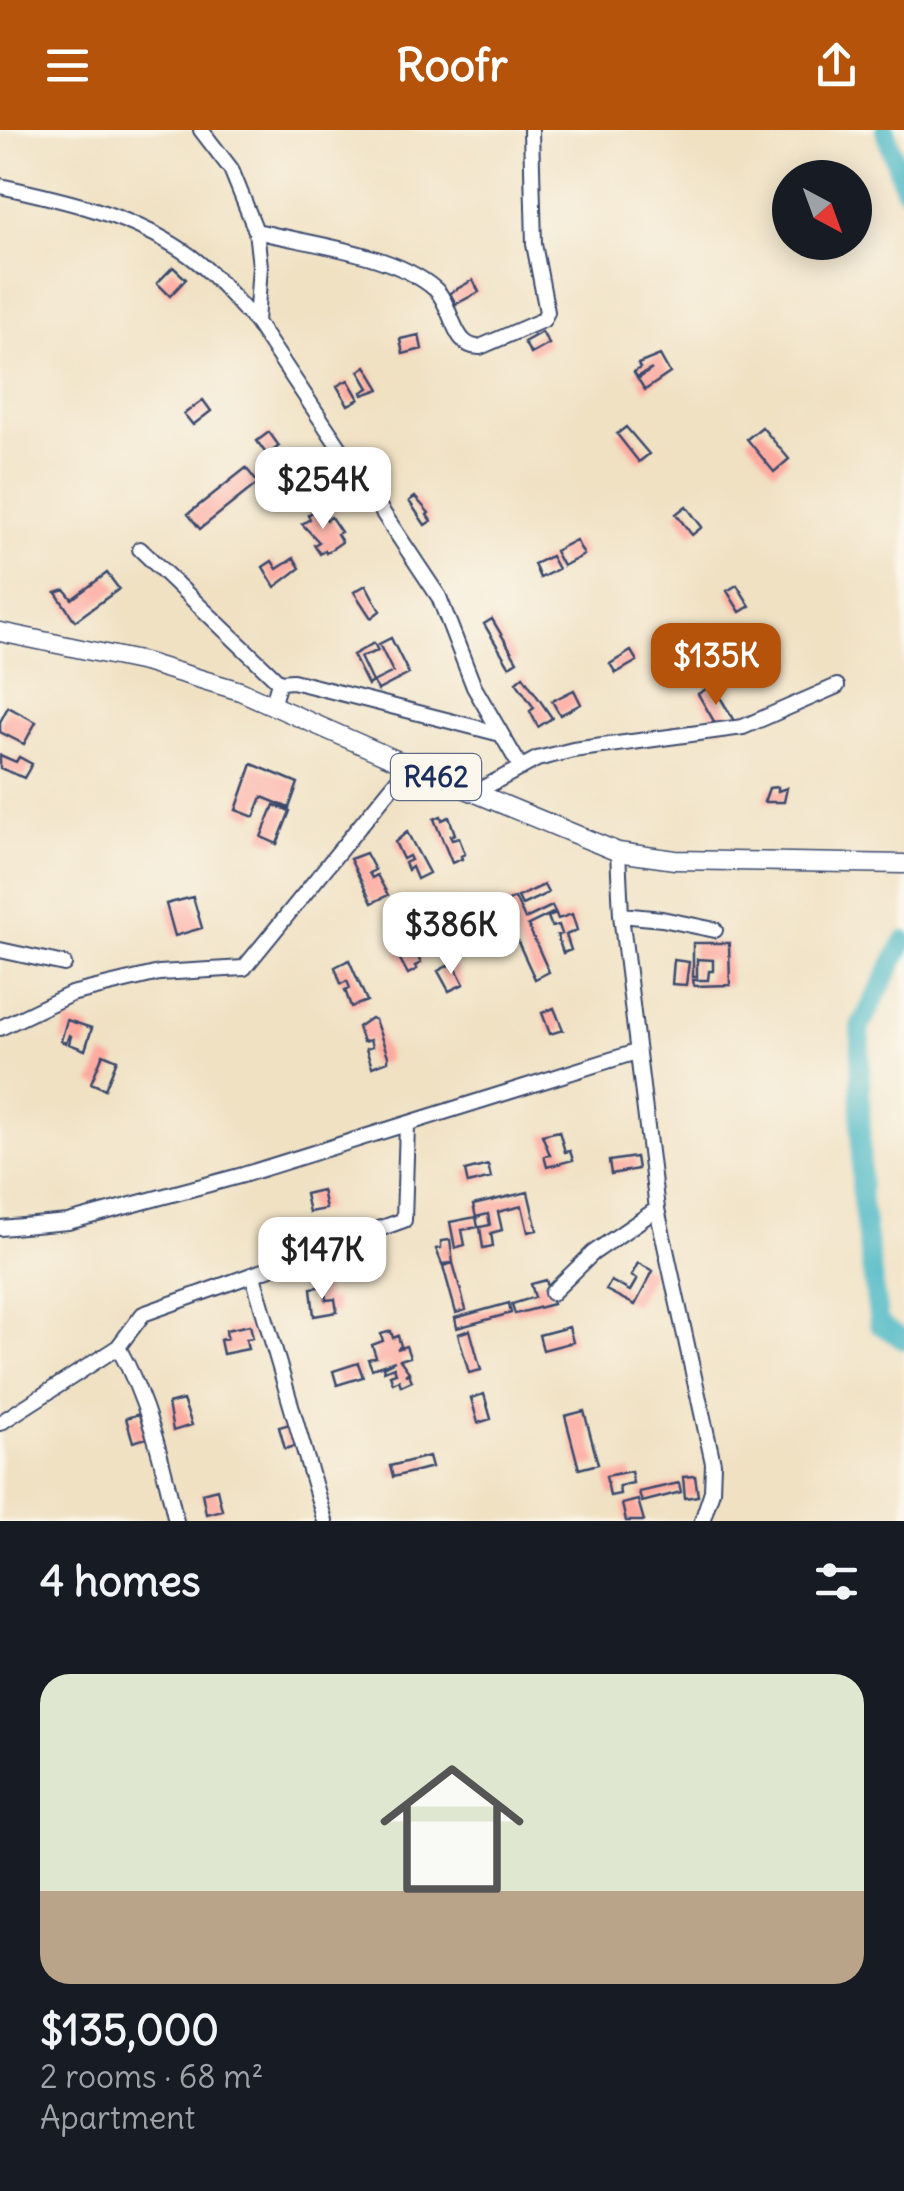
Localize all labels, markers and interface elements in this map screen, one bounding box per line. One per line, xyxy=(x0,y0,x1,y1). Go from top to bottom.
text: Roofr xyxy=(396,37,508,93)
icon: menu xyxy=(40,38,95,93)
icon: share xyxy=(809,38,864,93)
north arrow xyxy=(772,160,872,260)
map controls xyxy=(772,160,872,260)
pin: $254K xyxy=(253,447,393,532)
text: $254K xyxy=(277,459,369,500)
pin: $135K xyxy=(646,623,786,708)
text: $135K xyxy=(673,635,759,676)
road number: R462 xyxy=(391,754,481,800)
pin: $386K xyxy=(381,892,521,977)
text: $386K xyxy=(405,904,497,945)
pin: $147K xyxy=(252,1217,392,1302)
text: $147K xyxy=(280,1229,364,1270)
icon: filters xyxy=(809,1554,864,1609)
text: 4 homes xyxy=(40,1555,201,1607)
icon: home xyxy=(362,1739,542,1919)
text: $135,000 xyxy=(40,2004,219,2056)
text: 2 rooms · 68 m² xyxy=(40,2056,263,2097)
text: Apartment xyxy=(40,2097,195,2138)

